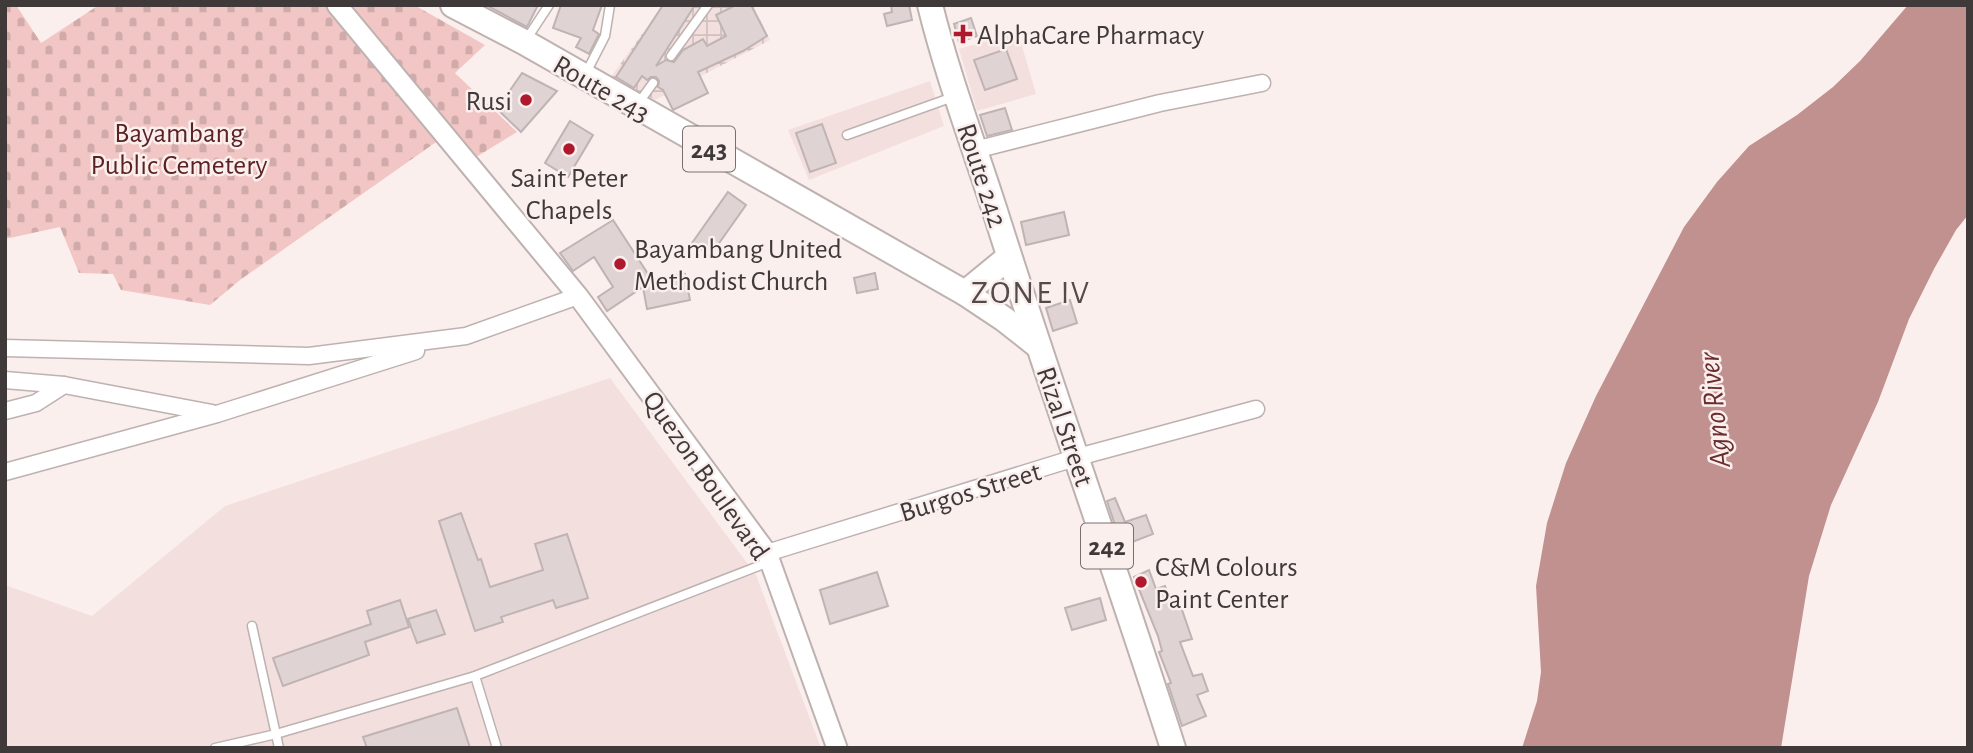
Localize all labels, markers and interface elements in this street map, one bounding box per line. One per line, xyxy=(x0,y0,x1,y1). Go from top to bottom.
place label: AlphaCare Pharmacy xyxy=(977,22,1204,50)
marker: AlphaCare Pharmacy xyxy=(955,26,971,42)
street label: Route 243 xyxy=(548,51,654,128)
place label: Rusi xyxy=(466,88,512,116)
marker: Rusi xyxy=(518,92,534,108)
park label: Bayambang Public Cemetery xyxy=(91,120,268,180)
street label: Route 242 xyxy=(951,120,1011,231)
road number: 243 xyxy=(683,126,735,172)
marker: Saint Peter Chapels xyxy=(561,141,577,157)
place label: Saint Peter Chapels xyxy=(510,165,628,225)
place label: Bayambang United Methodist Church xyxy=(634,236,842,296)
marker: Bayambang United Methodist Church xyxy=(612,256,628,272)
district label: ZONE IV xyxy=(971,277,1091,309)
water label: Agno River xyxy=(1694,350,1736,470)
street label: Rizal Street xyxy=(1031,363,1098,490)
street label: Quezon Boulevard xyxy=(637,387,774,566)
street label: Burgos Street xyxy=(897,458,1045,528)
road number: 242 xyxy=(1081,524,1133,568)
place label: C&M Colours Paint Center xyxy=(1155,554,1298,614)
marker: C&M Colours Paint Center xyxy=(1133,574,1149,590)

